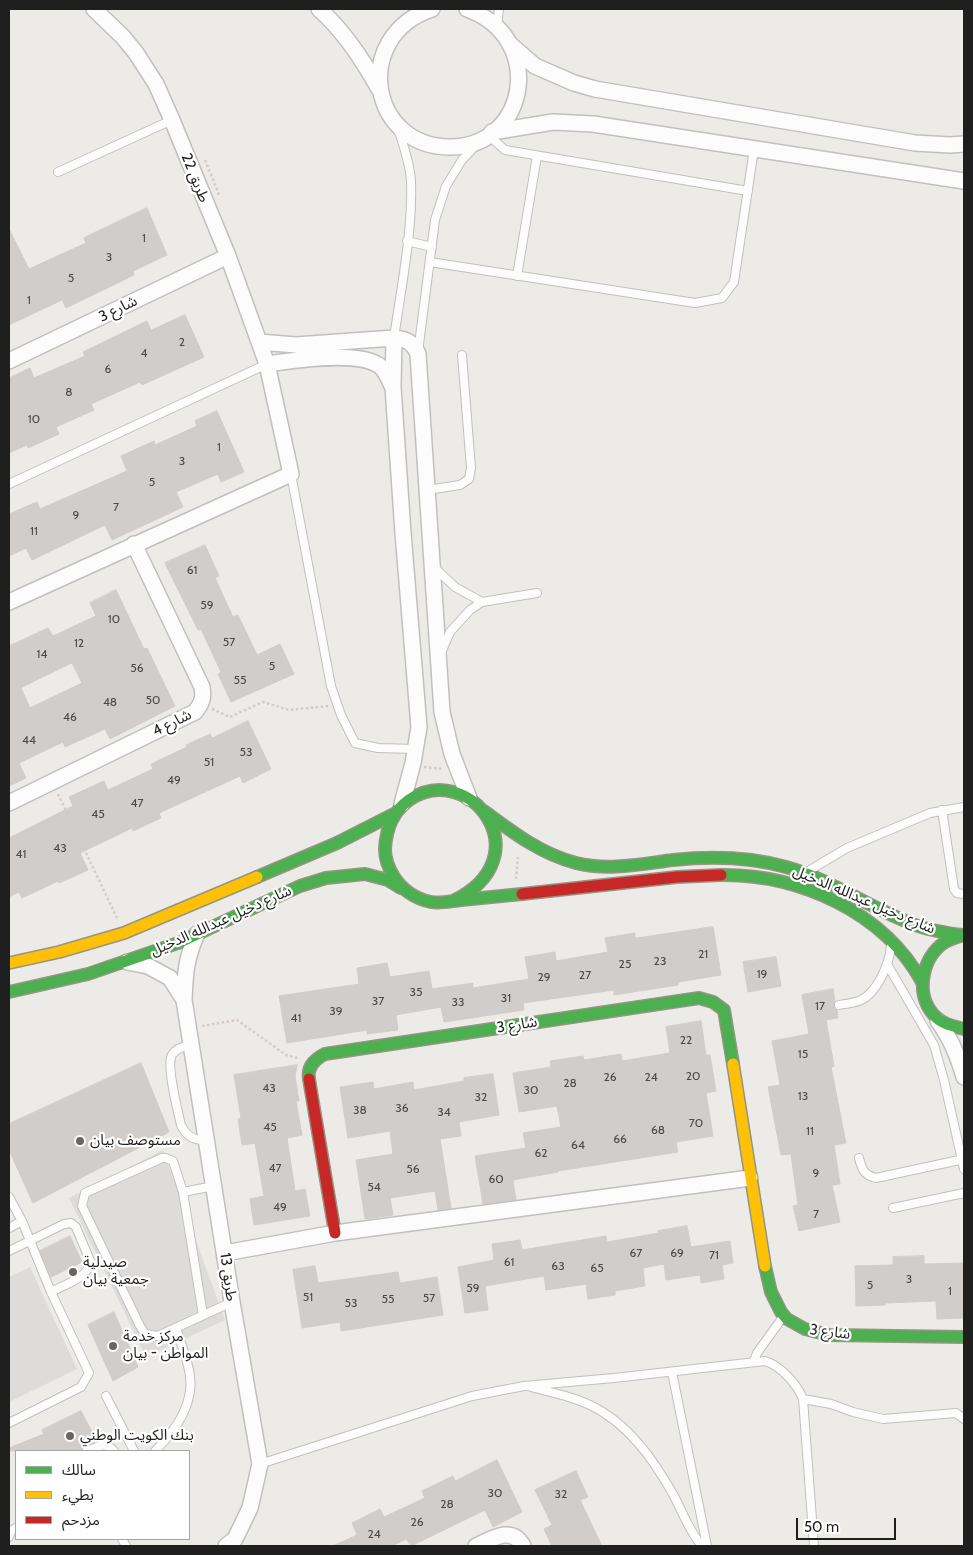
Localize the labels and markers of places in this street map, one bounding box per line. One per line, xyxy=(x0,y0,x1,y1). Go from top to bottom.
place label: مستوصف بيان xyxy=(90,1132,181,1150)
marker: مستوصف بيان xyxy=(74,1135,86,1147)
place label: صيدلية جمعية بيان xyxy=(83,1254,149,1289)
marker: صيدلية جمعية بيان xyxy=(67,1266,79,1278)
place label: مركز خدمة المواطن - بيان xyxy=(123,1328,208,1363)
marker: مركز خدمة المواطن - بيان xyxy=(107,1340,119,1352)
place label: بنك الكويت الوطني xyxy=(80,1427,194,1445)
marker: بنك الكويت الوطني xyxy=(64,1430,76,1442)

